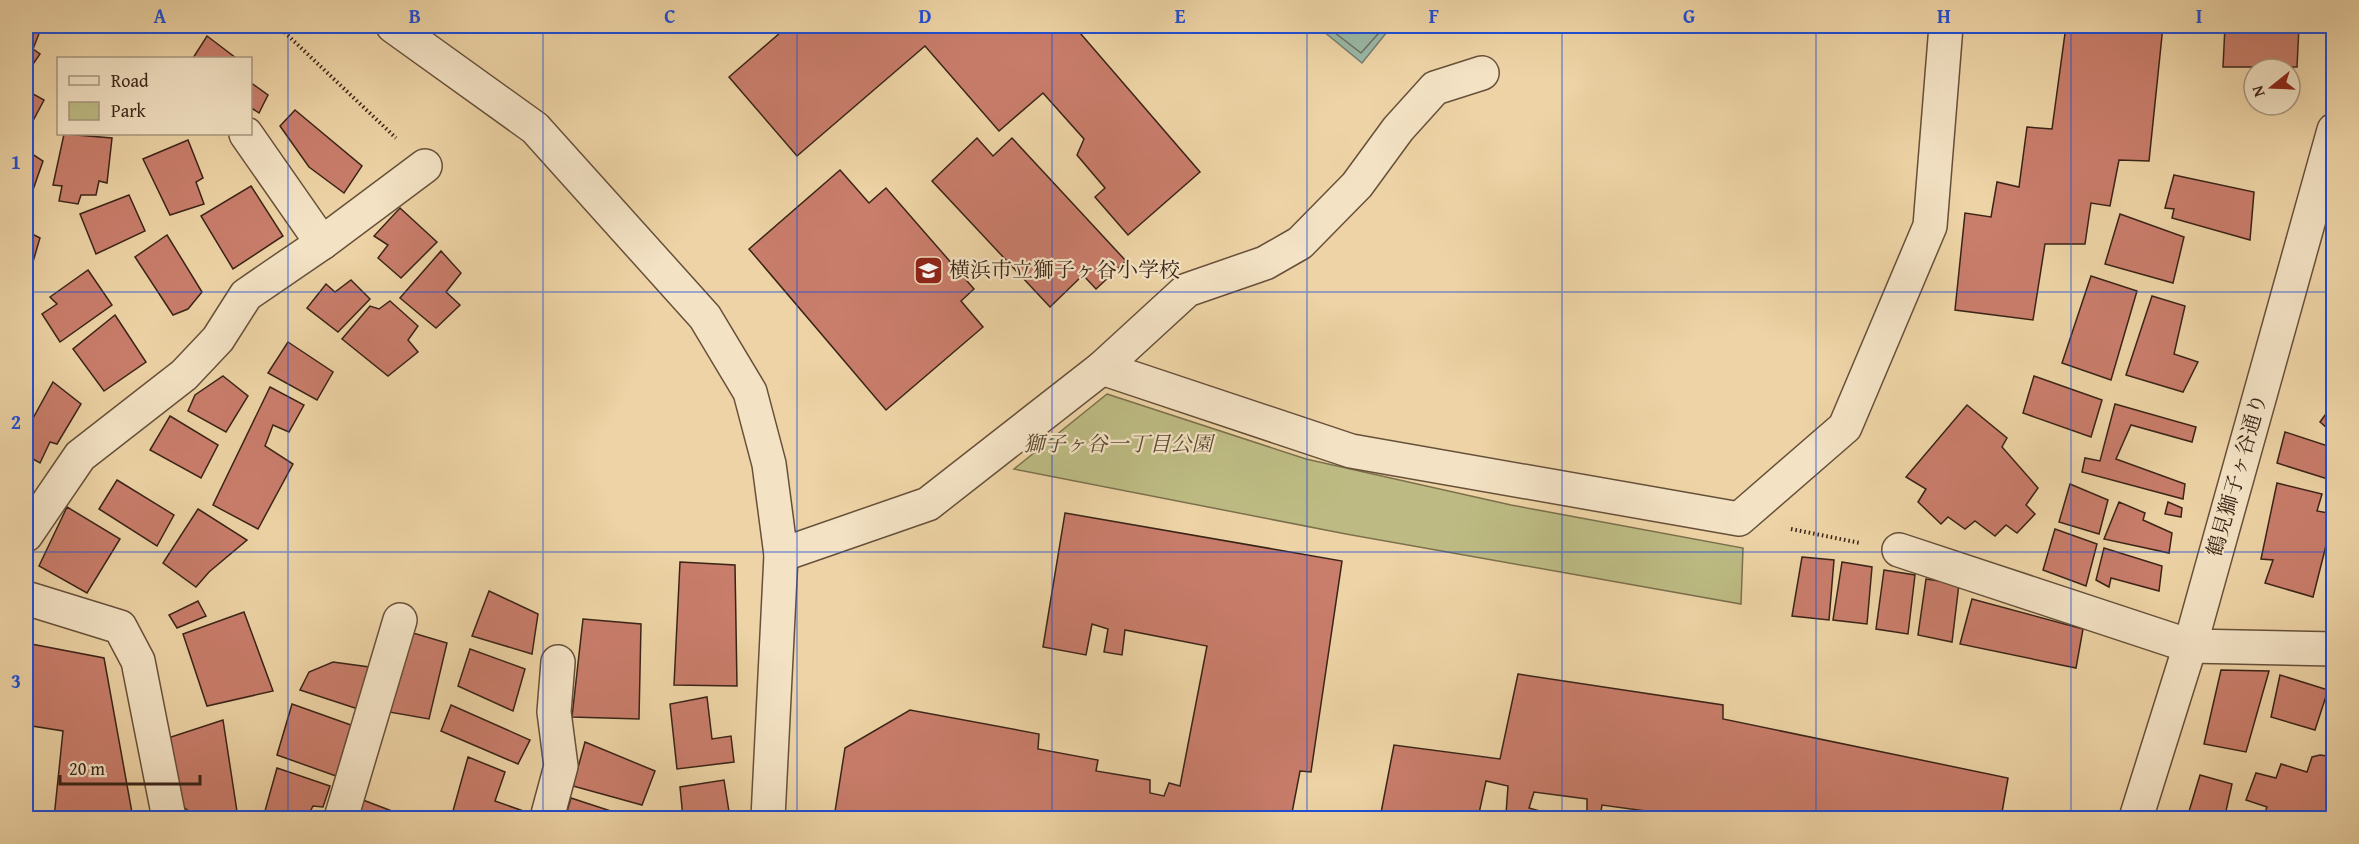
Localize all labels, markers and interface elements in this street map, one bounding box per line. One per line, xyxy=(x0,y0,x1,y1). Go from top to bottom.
text: A xyxy=(154,1,167,30)
text: B xyxy=(409,1,421,30)
text: C xyxy=(664,1,676,30)
text: D xyxy=(918,1,932,30)
text: E xyxy=(1175,1,1186,30)
text: F xyxy=(1429,1,1439,30)
text: G xyxy=(1683,1,1695,30)
text: H xyxy=(1937,1,1951,30)
text: I xyxy=(2196,1,2202,30)
legend xyxy=(57,57,252,135)
north arrow xyxy=(2242,57,2302,117)
text: Road xyxy=(111,67,149,94)
text: N xyxy=(2245,83,2271,100)
text: Park xyxy=(111,97,147,124)
text: 1 xyxy=(11,147,21,176)
school or university icon: 横浜市立獅子ヶ谷小学校 xyxy=(912,254,944,286)
place label: 横浜市立獅子ヶ谷小学校 xyxy=(949,254,1180,285)
street label: 鶴見獅子ヶ谷通り xyxy=(2198,390,2275,560)
text: 2 xyxy=(11,407,21,436)
park label: 獅子ヶ谷一丁目公園 xyxy=(1024,428,1215,459)
text: 3 xyxy=(11,666,21,695)
scale bar xyxy=(60,748,200,786)
text: 20 m xyxy=(69,755,105,782)

